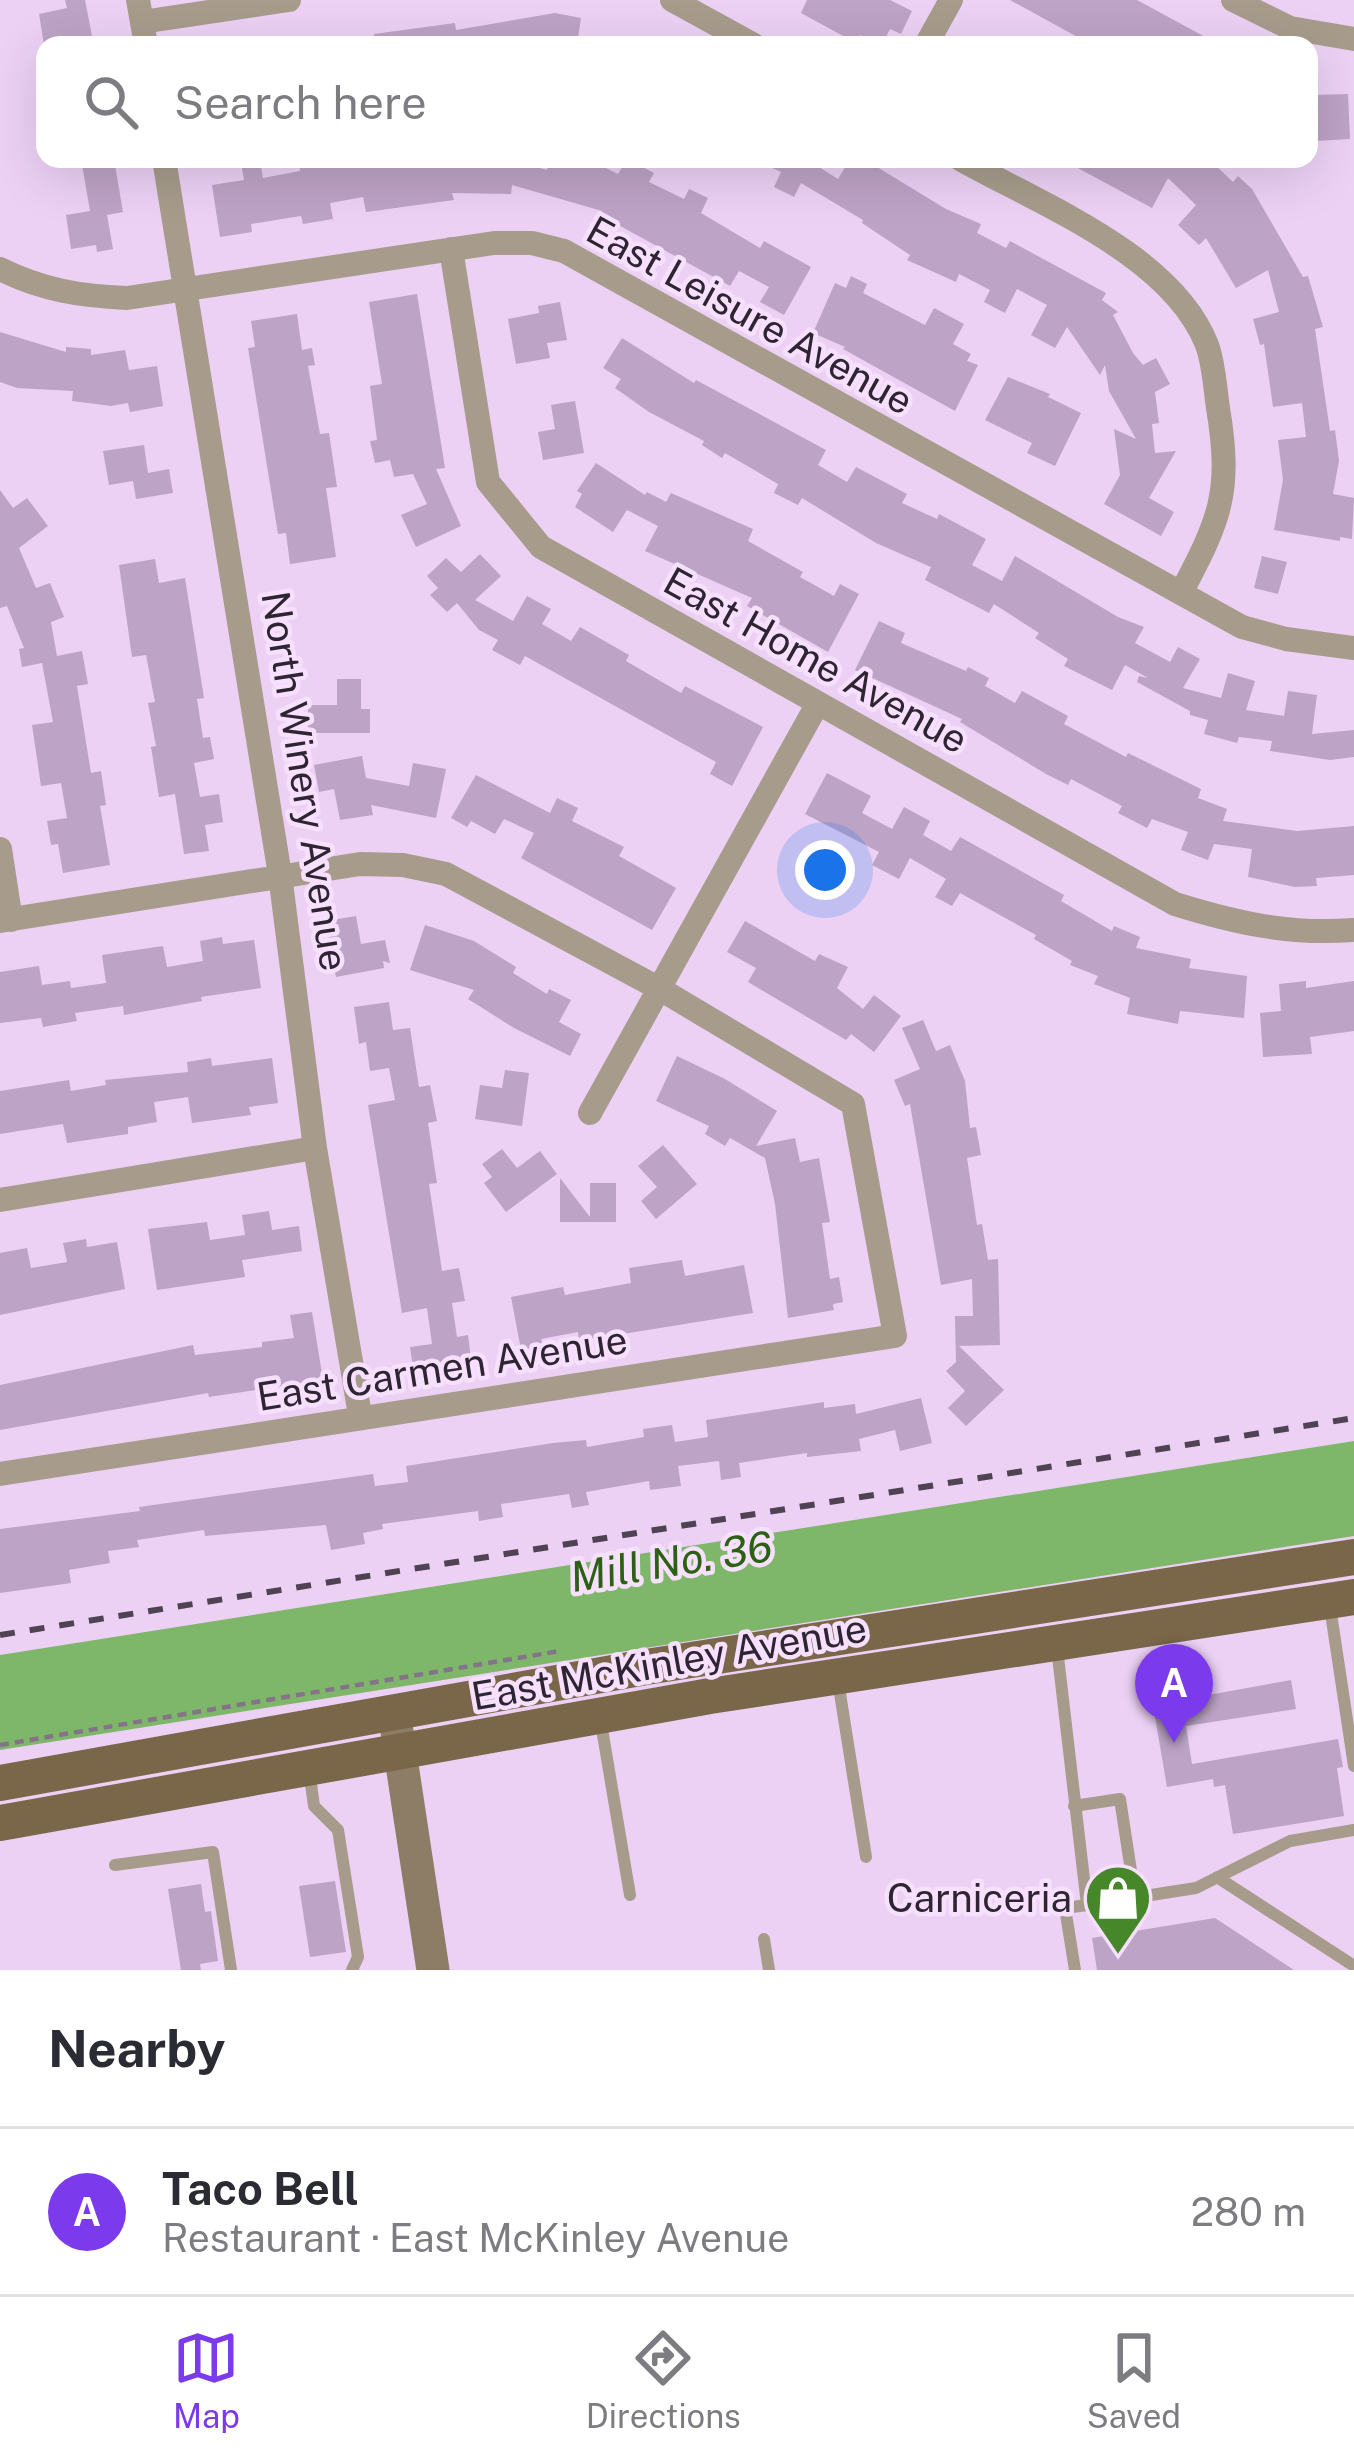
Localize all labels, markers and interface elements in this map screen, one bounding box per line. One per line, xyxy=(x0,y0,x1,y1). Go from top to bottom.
search box xyxy=(36,36,1318,168)
icon: search xyxy=(78,69,144,135)
text: Search here xyxy=(174,76,427,129)
street label: East Leisure Avenue xyxy=(579,206,921,424)
street label: East Home Avenue xyxy=(656,557,976,763)
street label: North Winery Avenue xyxy=(252,588,358,974)
your location xyxy=(795,840,855,900)
street label: East Carmen Avenue xyxy=(253,1316,631,1420)
water label: Mill No. 36 xyxy=(567,1521,775,1601)
street label: East McKinley Avenue xyxy=(468,1605,870,1719)
pin: A xyxy=(1135,1644,1213,1743)
shop icon: Carniceria xyxy=(1083,1863,1153,1957)
place label: Carniceria xyxy=(887,1875,1072,1921)
text: Nearby xyxy=(48,2019,225,2078)
text: Taco Bell xyxy=(162,2162,359,2215)
text: A xyxy=(73,2189,101,2235)
text: 280 m xyxy=(1191,2189,1306,2235)
text: Restaurant · East McKinley Avenue xyxy=(162,2215,789,2261)
tab: Map xyxy=(173,2325,240,2435)
tab: Directions xyxy=(586,2325,741,2435)
tab: Saved xyxy=(1087,2325,1181,2435)

